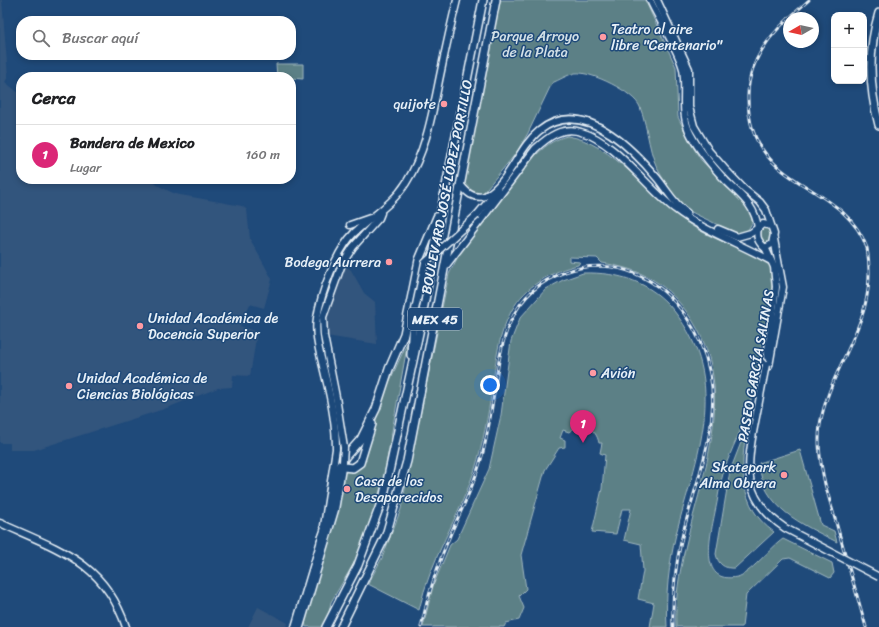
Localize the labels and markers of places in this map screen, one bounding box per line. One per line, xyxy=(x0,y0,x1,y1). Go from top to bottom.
place label: Teatro al aire libre "Centenario" xyxy=(611,17,723,58)
marker: Teatro al aire libre "Centenario" xyxy=(598,32,608,42)
place label: quijote xyxy=(393,92,436,117)
marker: quijote xyxy=(439,99,449,109)
place label: Bodega Aurrera xyxy=(285,250,381,275)
marker: Bodega Aurrera xyxy=(384,257,394,267)
place label: Unidad Académica de Docencia Superior xyxy=(148,306,279,347)
marker: Unidad Académica de Docencia Superior xyxy=(135,321,145,331)
place label: Avión xyxy=(600,361,636,386)
place label: Unidad Académica de Ciencias Biológicas xyxy=(77,366,208,407)
marker: Avión xyxy=(588,368,598,378)
marker: Unidad Académica de Ciencias Biológicas xyxy=(64,381,74,391)
pin: 1 xyxy=(570,410,596,443)
place label: Skatepark Alma Obrera xyxy=(698,455,777,496)
place label: Casa de los Desaparecidos xyxy=(355,469,443,510)
marker: Skatepark Alma Obrera xyxy=(779,470,789,480)
marker: Casa de los Desaparecidos xyxy=(342,484,352,494)

